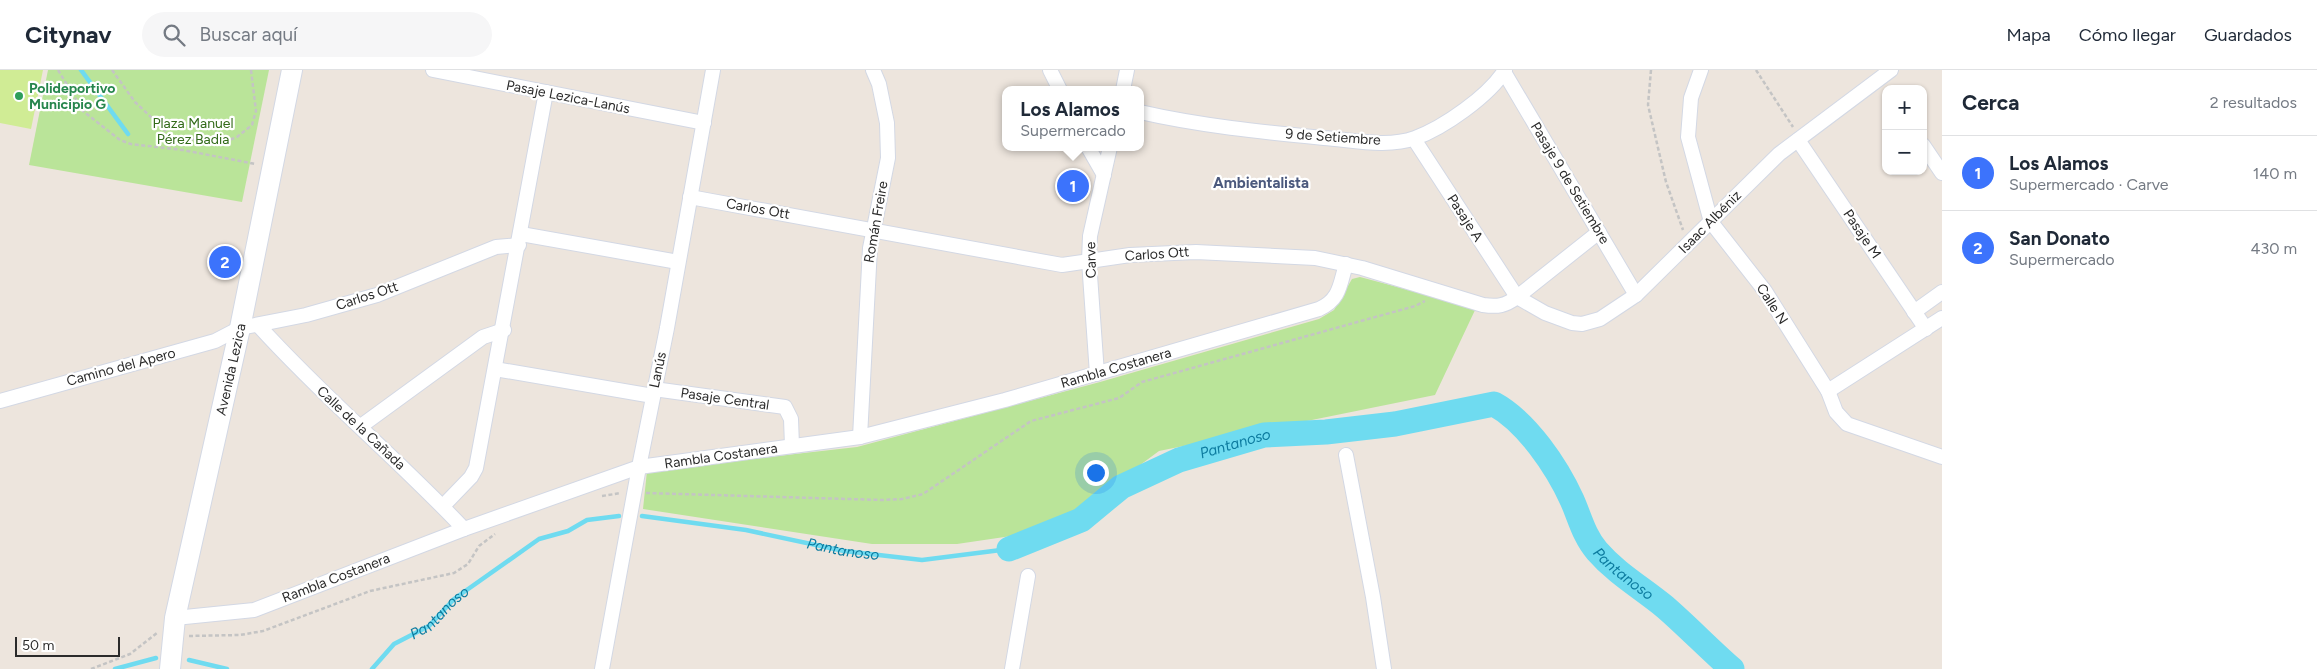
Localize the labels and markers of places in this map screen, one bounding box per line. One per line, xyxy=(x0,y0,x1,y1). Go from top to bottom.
place label: Polideportivo Municipio G xyxy=(29,80,115,113)
marker: Polideportivo Municipio G xyxy=(13,90,25,102)
pin: 1 xyxy=(1057,167,1089,205)
pin: 2 xyxy=(209,243,241,281)

